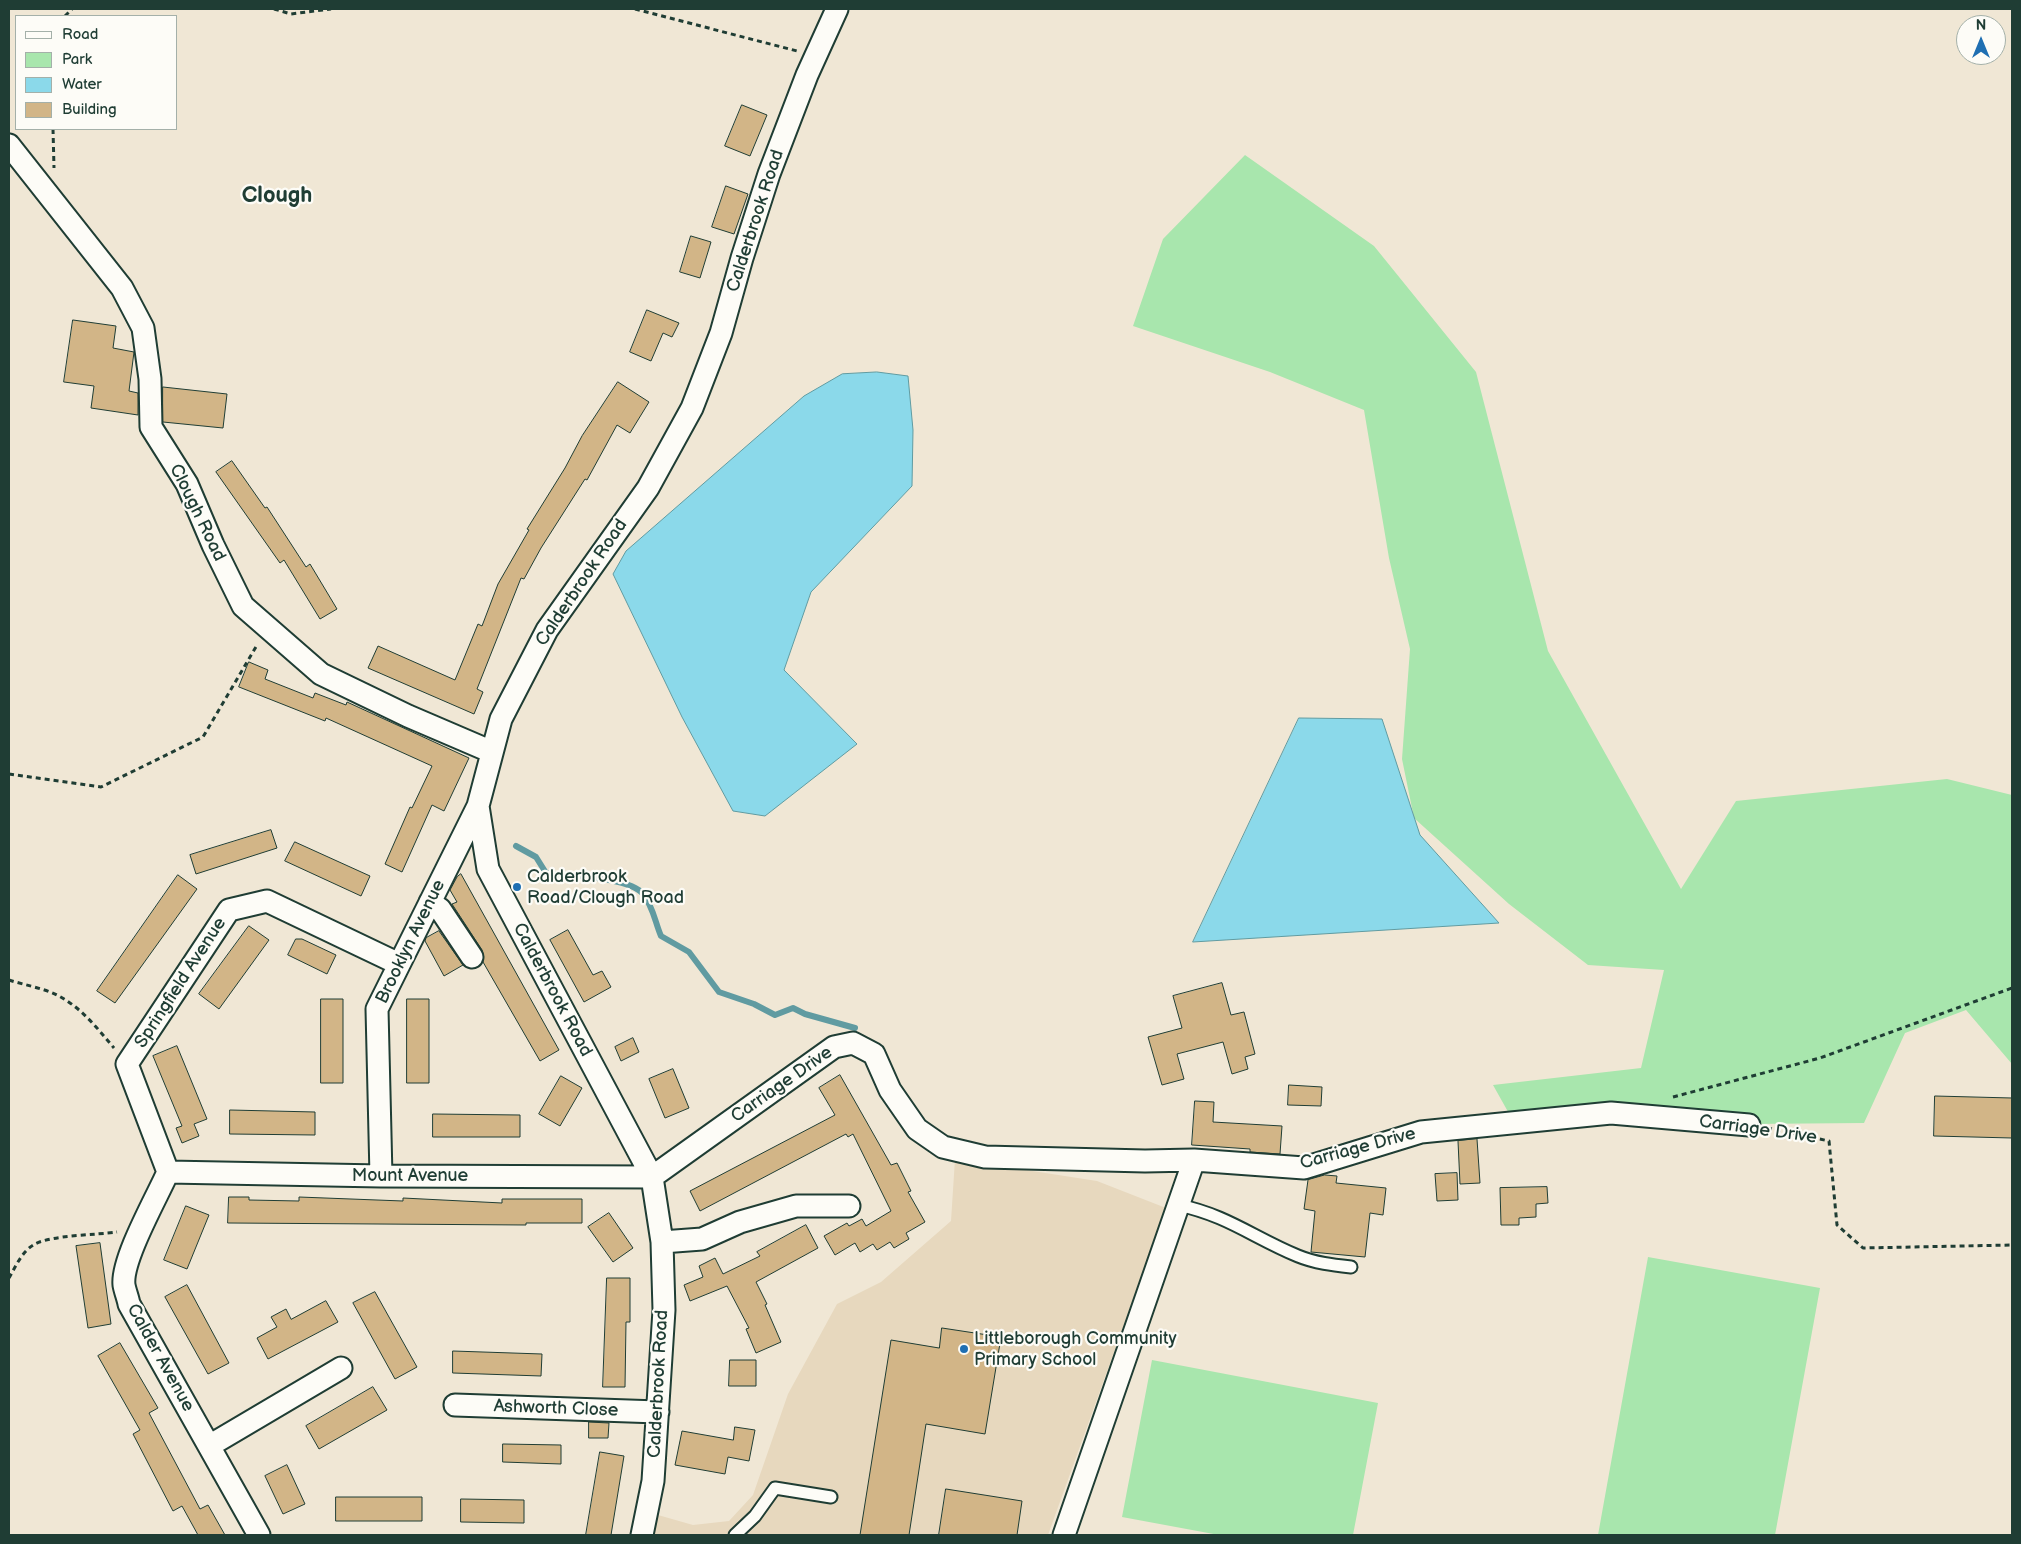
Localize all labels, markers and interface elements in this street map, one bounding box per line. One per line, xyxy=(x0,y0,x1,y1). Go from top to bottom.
legend xyxy=(15,15,178,130)
north arrow xyxy=(1956,15,2006,65)
text: N xyxy=(1976,17,1986,34)
text: Road xyxy=(62,25,98,44)
text: Park xyxy=(62,50,92,69)
text: Water xyxy=(62,75,102,94)
text: Building xyxy=(62,100,117,119)
street label: Calderbrook Road xyxy=(723,147,789,295)
district label: Clough xyxy=(242,183,312,209)
street label: Clough Road xyxy=(164,461,230,565)
street label: Calderbrook Road xyxy=(532,515,632,651)
place label: Calderbrook Road/Clough Road xyxy=(527,866,684,909)
street label: Brooklyn Avenue xyxy=(372,876,450,1008)
marker: Calderbrook Road/Clough Road xyxy=(511,881,523,893)
street label: Springfield Avenue xyxy=(131,914,231,1052)
street label: Calderbrook Road xyxy=(508,919,596,1061)
street label: Carriage Drive xyxy=(727,1042,837,1128)
street label: Carriage Drive xyxy=(1698,1111,1818,1149)
street label: Carriage Drive xyxy=(1298,1123,1418,1175)
street label: Mount Avenue xyxy=(352,1165,468,1187)
street label: Calder Avenue xyxy=(122,1300,198,1416)
street label: Calderbrook Road xyxy=(644,1309,674,1459)
place label: Littleborough Community Primary School xyxy=(974,1328,1177,1370)
marker: Littleborough Community Primary School xyxy=(958,1343,970,1355)
street label: Ashworth Close xyxy=(493,1396,619,1422)

